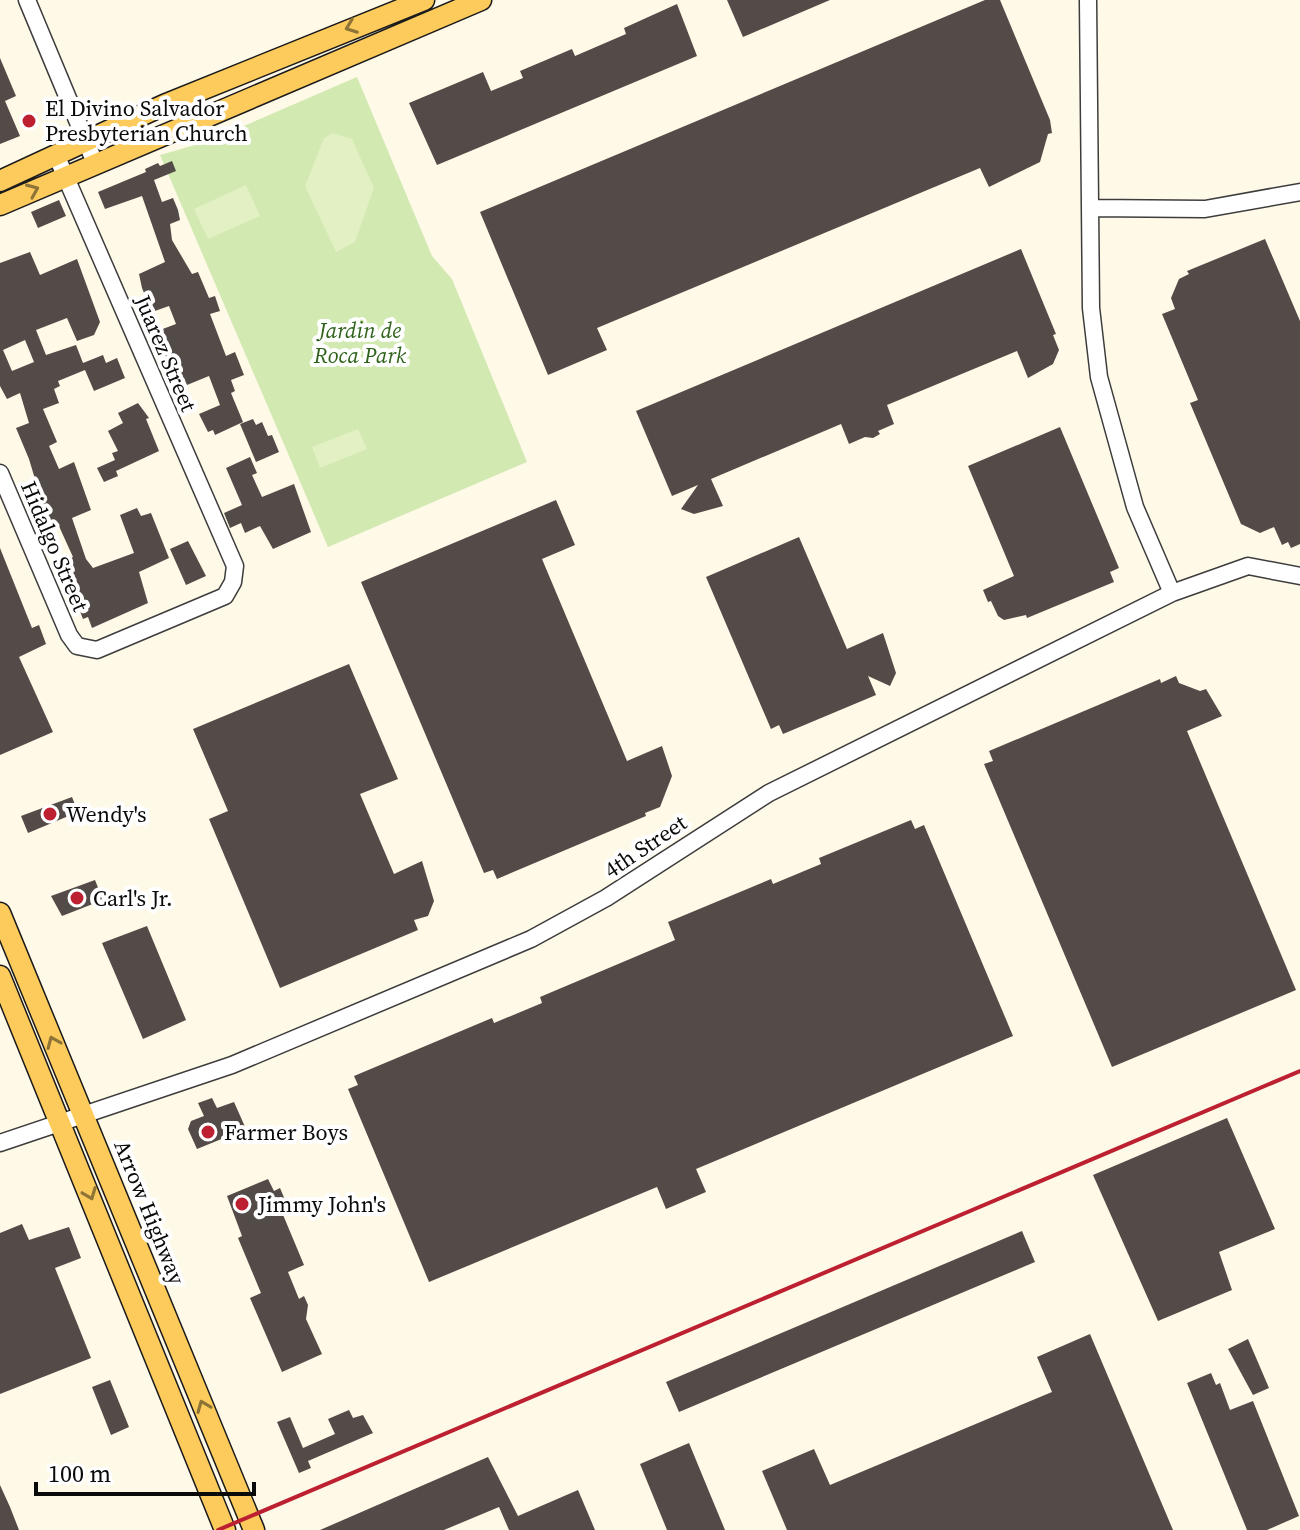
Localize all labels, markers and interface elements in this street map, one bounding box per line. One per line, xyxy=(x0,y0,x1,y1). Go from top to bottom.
one-way arrow xyxy=(345,18,359,34)
place label: El Divino Salvador Presbyterian Church xyxy=(45,93,248,148)
marker: El Divino Salvador Presbyterian Church xyxy=(20,112,38,130)
one-way arrow xyxy=(25,184,39,200)
street label: Juarez Street xyxy=(128,289,204,417)
park label: Jardin de Roca Park xyxy=(313,315,407,370)
street label: Hidalgo Street xyxy=(14,476,96,617)
place label: Wendy's xyxy=(66,799,147,829)
marker: Wendy's xyxy=(41,805,59,823)
street label: 4th Street xyxy=(598,807,693,885)
place label: Carl's Jr. xyxy=(93,883,173,913)
marker: Carl's Jr. xyxy=(68,889,86,907)
one-way arrow xyxy=(47,1036,63,1050)
place label: Farmer Boys xyxy=(224,1117,348,1147)
marker: Farmer Boys xyxy=(199,1123,217,1141)
street label: Arrow Highway xyxy=(107,1135,193,1289)
one-way arrow xyxy=(80,1186,97,1200)
place label: Jimmy John's xyxy=(257,1189,386,1219)
marker: Jimmy John's xyxy=(233,1195,251,1213)
one-way arrow xyxy=(196,1400,213,1414)
scale bar xyxy=(36,1446,254,1496)
text: 100 m xyxy=(48,1457,111,1490)

